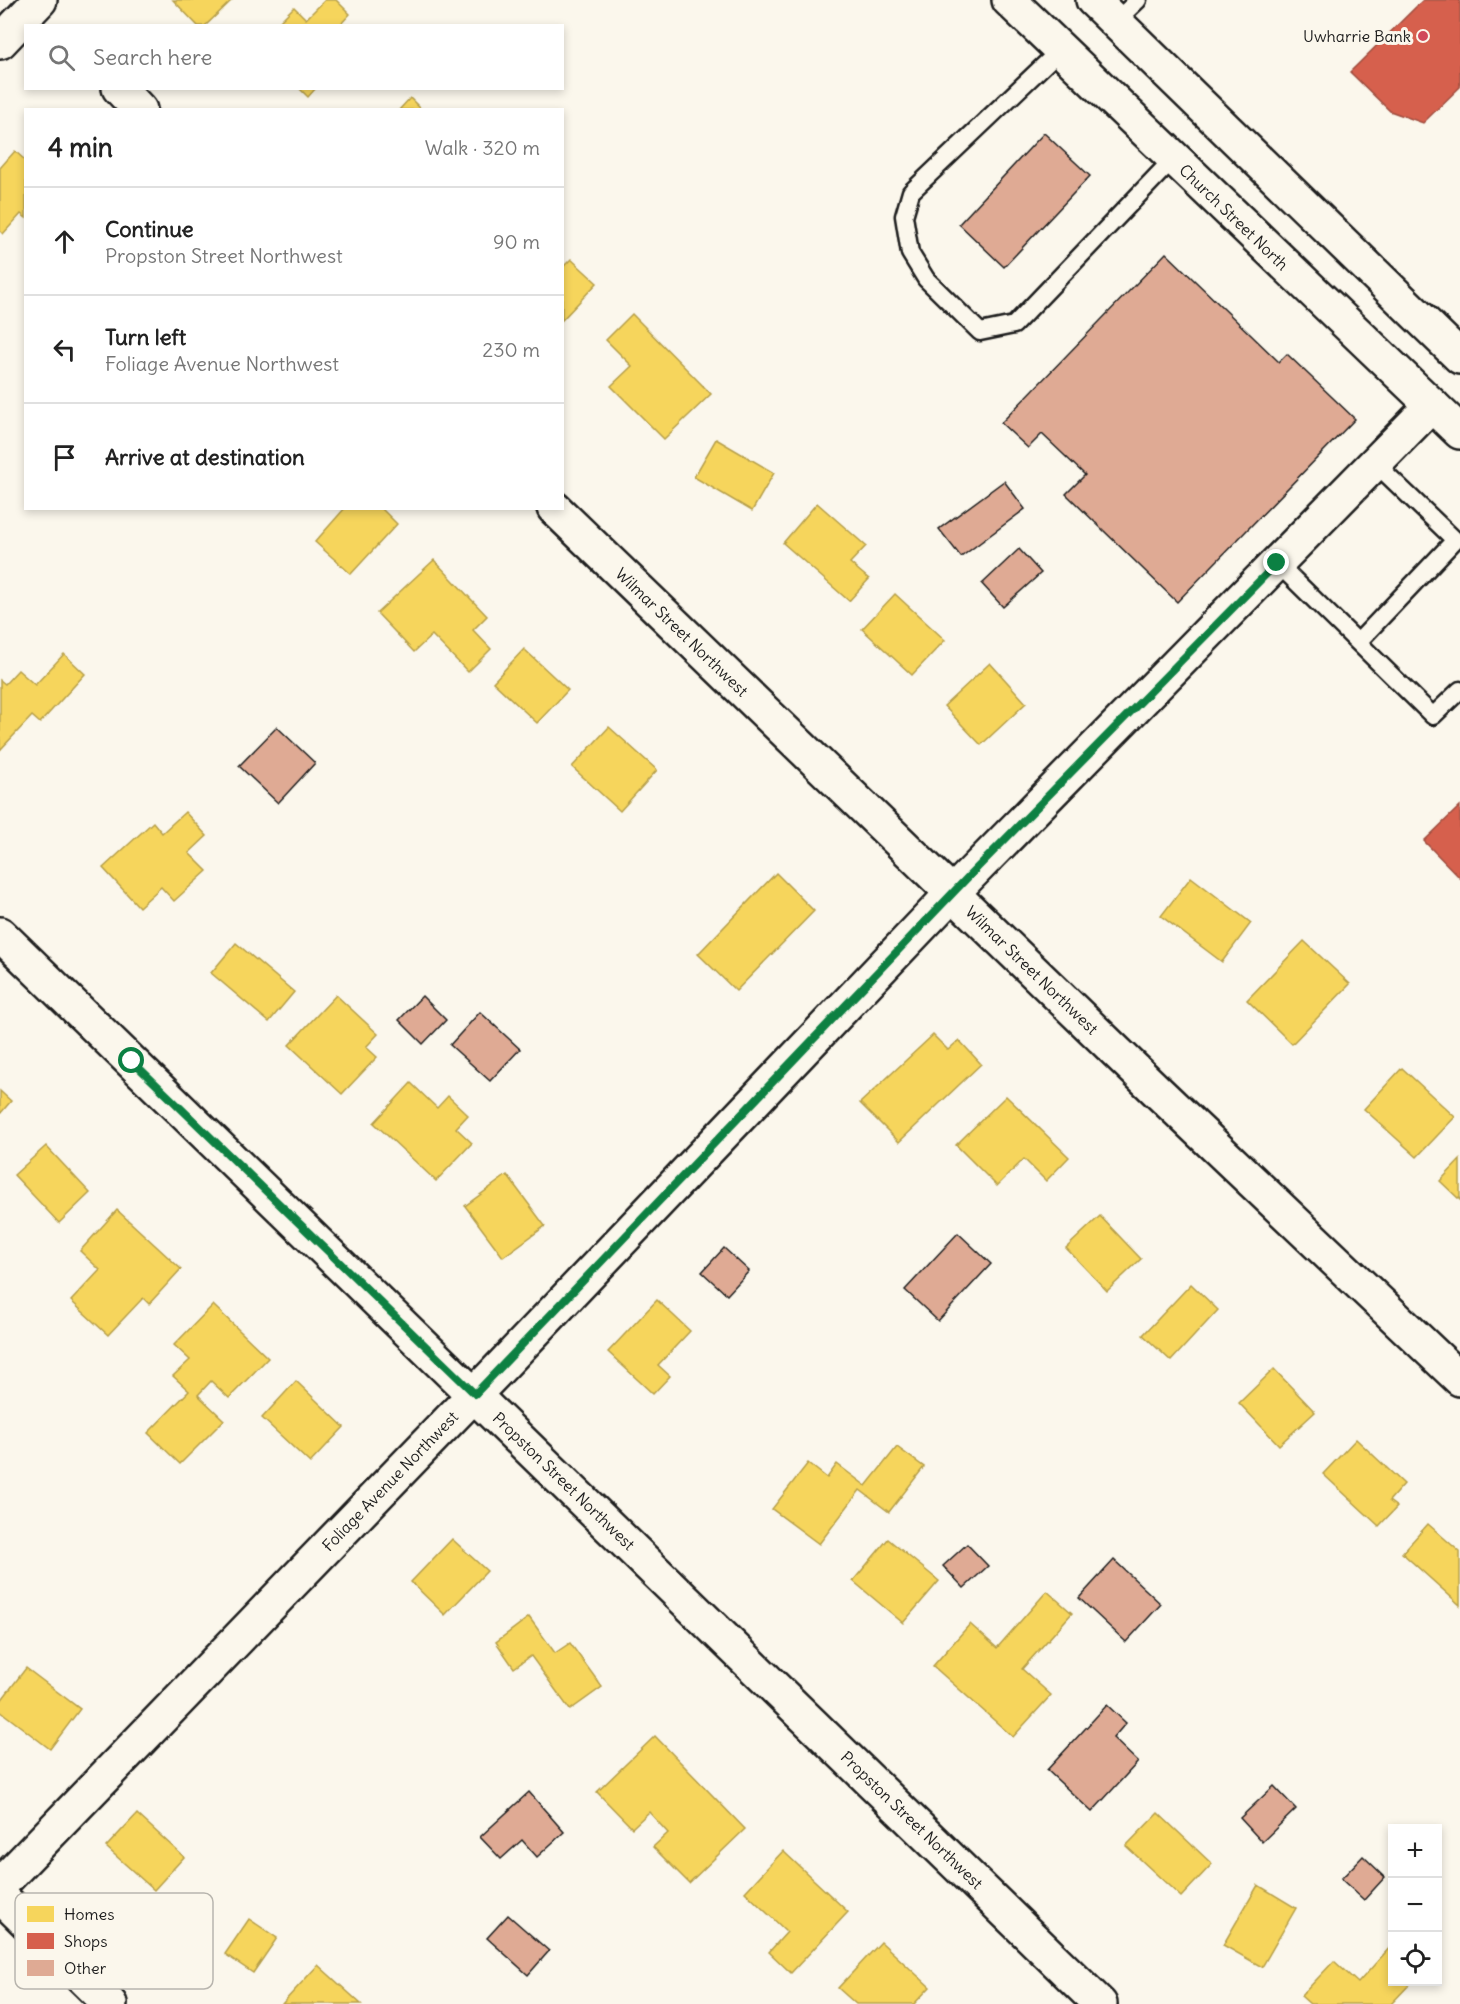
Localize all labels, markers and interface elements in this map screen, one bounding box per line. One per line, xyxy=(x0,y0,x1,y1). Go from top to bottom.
search box xyxy=(24,24,564,90)
place label: Uwharrie Bank xyxy=(1303,26,1411,46)
marker: Uwharrie Bank xyxy=(1416,29,1430,43)
icon: search xyxy=(45,41,78,74)
text: Search here xyxy=(93,43,212,71)
text: 4 min xyxy=(48,131,113,164)
text: Walk · 320 m xyxy=(425,135,540,160)
street label: Church Street North xyxy=(1175,160,1293,274)
text: Continue xyxy=(105,215,194,243)
icon: ahead xyxy=(48,225,81,258)
text: 90 m xyxy=(493,229,540,254)
text: Propston Street Northwest xyxy=(105,243,343,268)
text: Turn left xyxy=(105,323,186,351)
icon: left xyxy=(48,333,81,366)
text: 230 m xyxy=(482,337,540,362)
text: Foliage Avenue Northwest xyxy=(105,351,339,376)
icon: arrive xyxy=(48,441,81,474)
text: Arrive at destination xyxy=(105,443,305,471)
route end xyxy=(1263,549,1289,575)
street label: Wilmar Street Northwest xyxy=(612,563,753,701)
street label: Wilmar Street Northwest xyxy=(962,901,1103,1039)
route start xyxy=(118,1047,144,1073)
street label: Foliage Avenue Northwest xyxy=(318,1406,463,1555)
street label: Propston Street Northwest xyxy=(489,1408,640,1555)
street label: Propston Street Northwest xyxy=(837,1747,988,1894)
map controls xyxy=(1388,1824,1442,1986)
button: + xyxy=(1388,1824,1442,1878)
button: − xyxy=(1388,1878,1442,1932)
legend xyxy=(15,1893,213,1989)
text: Homes xyxy=(64,1904,114,1924)
text: Shops xyxy=(64,1931,108,1951)
button: locate xyxy=(1388,1932,1442,1986)
text: Other xyxy=(64,1958,107,1978)

